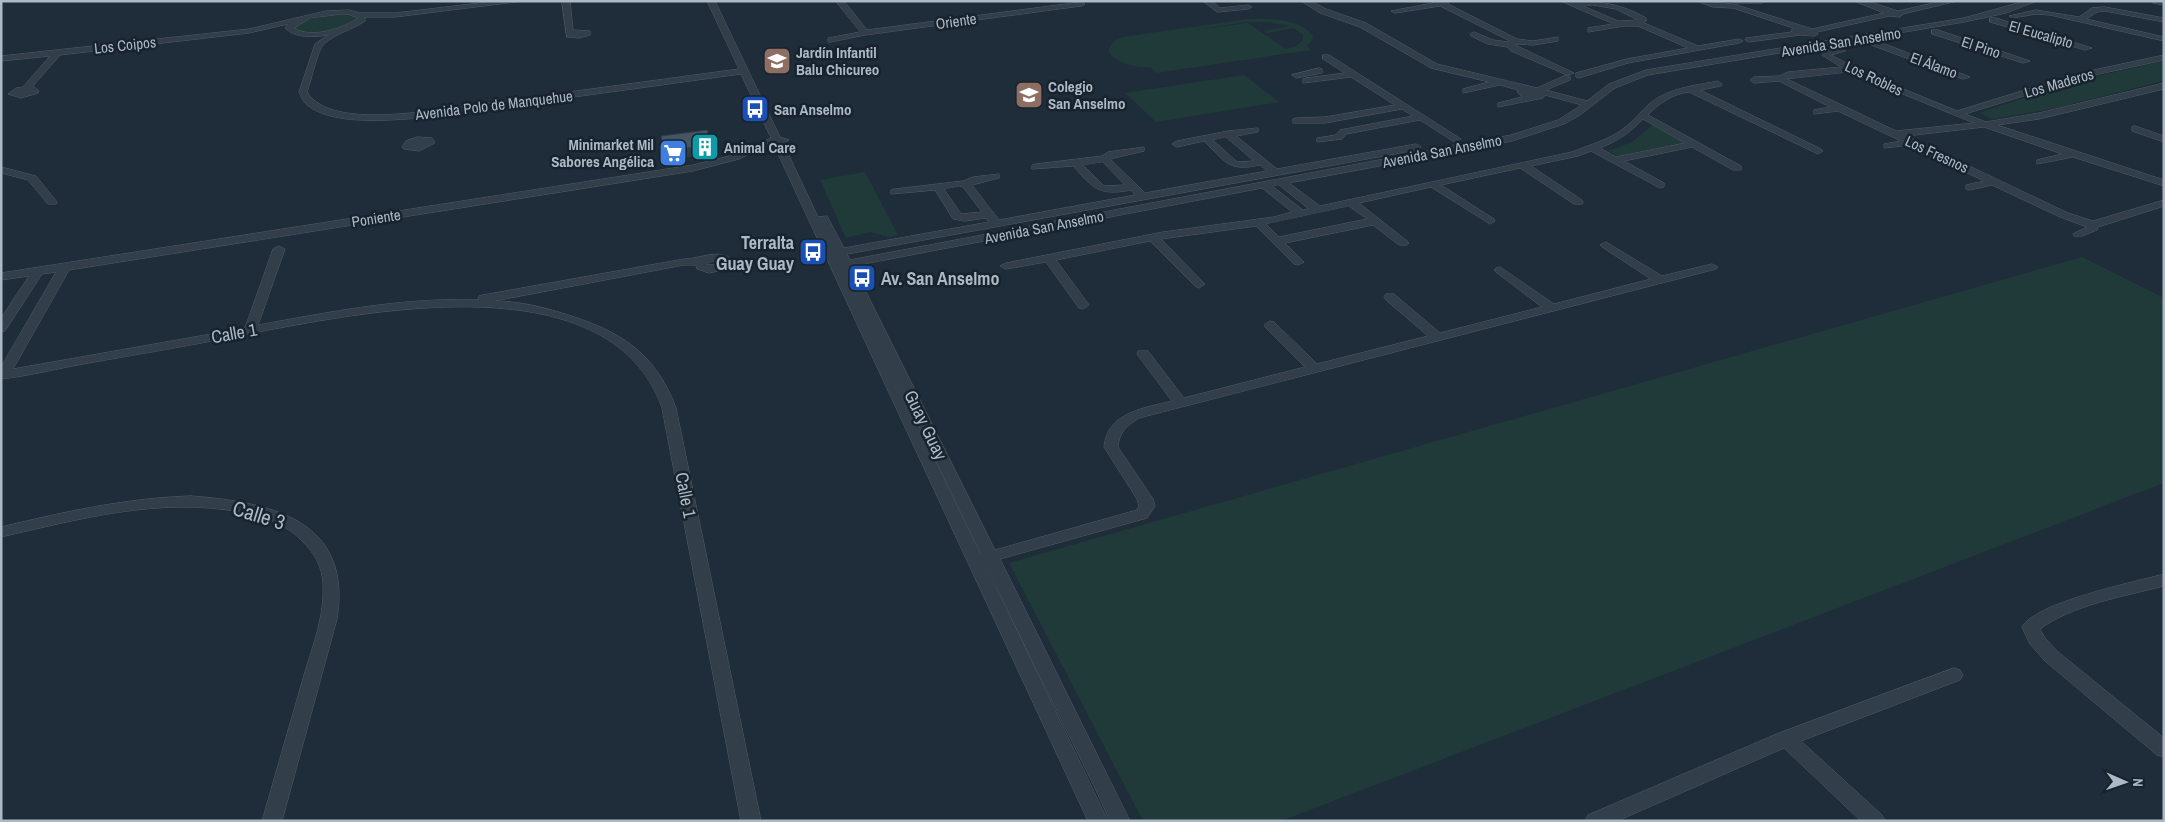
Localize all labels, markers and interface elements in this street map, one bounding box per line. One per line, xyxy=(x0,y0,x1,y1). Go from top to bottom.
street label: Oriente xyxy=(934,8,978,34)
street label: El Eucalipto xyxy=(2007,15,2076,53)
street label: Avenida San Anselmo xyxy=(1779,22,1902,62)
street label: Los Coipos xyxy=(93,31,157,59)
street label: El Pino xyxy=(1959,31,2003,63)
place label: Jardín Infantil Balu Chicureo xyxy=(796,42,879,80)
school or university icon: Jardín Infantil Balu Chicureo xyxy=(762,46,792,76)
street label: El Álamo xyxy=(1908,47,1961,83)
street label: Los Robles xyxy=(1842,55,1906,101)
street label: Los Maderos xyxy=(2022,63,2096,103)
place label: Colegio San Anselmo xyxy=(1048,76,1125,114)
school or university icon: Colegio San Anselmo xyxy=(1014,80,1044,110)
street label: Avenida Polo de Manquehue xyxy=(413,85,574,125)
bus stop icon: San Anselmo xyxy=(740,94,770,124)
place label: San Anselmo xyxy=(774,99,851,120)
street label: Avenida San Anselmo xyxy=(1380,129,1503,173)
street label: Los Fresnos xyxy=(1902,130,1972,178)
building icon: Animal Care xyxy=(690,132,720,162)
place label: Minimarket Mil Sabores Angélica xyxy=(551,134,654,172)
place label: Animal Care xyxy=(724,137,796,158)
supermarket icon: Minimarket Mil Sabores Angélica xyxy=(658,138,688,168)
street label: Poniente xyxy=(350,204,402,232)
street label: Avenida San Anselmo xyxy=(982,205,1105,249)
place label: Terralta Guay Guay xyxy=(716,230,795,276)
bus stop icon: Terralta Guay Guay xyxy=(798,237,828,267)
bus stop icon: Av. San Anselmo xyxy=(847,263,877,293)
place label: Av. San Anselmo xyxy=(881,266,999,291)
street label: Calle 1 xyxy=(209,317,260,349)
street label: Guay Guay xyxy=(898,386,954,465)
street label: Calle 1 xyxy=(669,470,703,521)
street label: Calle 3 xyxy=(229,493,289,537)
north arrow xyxy=(2100,757,2150,807)
text: N xyxy=(2129,778,2147,787)

